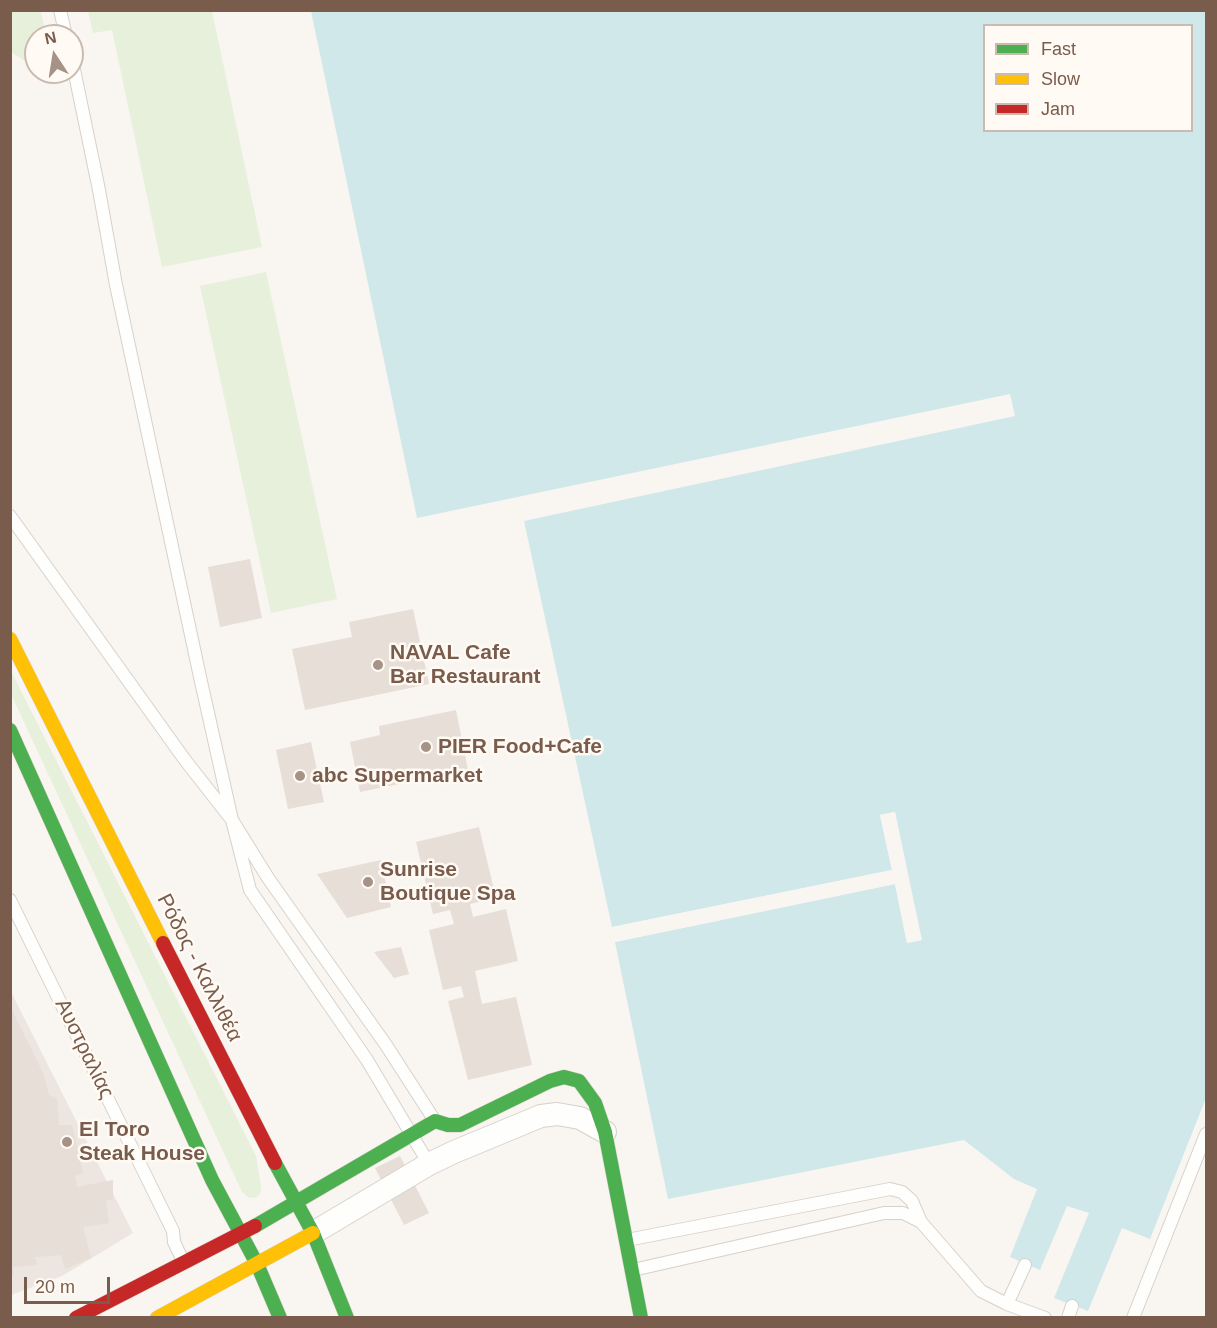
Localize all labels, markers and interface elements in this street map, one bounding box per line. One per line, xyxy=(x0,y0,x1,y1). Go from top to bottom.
north arrow xyxy=(24,24,84,84)
legend xyxy=(983,24,1193,132)
text: N xyxy=(43,28,58,47)
text: Fast xyxy=(1041,39,1076,59)
text: Slow xyxy=(1041,69,1080,89)
text: Jam xyxy=(1041,99,1075,119)
place label: NAVAL Cafe Bar Restaurant xyxy=(390,640,541,690)
marker: NAVAL Cafe Bar Restaurant xyxy=(371,658,385,672)
place label: PIER Food+Cafe xyxy=(438,734,602,760)
marker: PIER Food+Cafe xyxy=(419,740,433,754)
place label: abc Supermarket xyxy=(312,763,482,789)
marker: abc Supermarket xyxy=(293,769,307,783)
place label: Sunrise Boutique Spa xyxy=(380,857,515,907)
marker: Sunrise Boutique Spa xyxy=(361,875,375,889)
street label: Ρόδος - Καλλιθέα xyxy=(151,890,247,1046)
street label: Αυστραλίας xyxy=(49,995,119,1103)
place label: El Toro Steak House xyxy=(79,1117,205,1167)
marker: El Toro Steak House xyxy=(60,1135,74,1149)
scale bar xyxy=(27,1265,112,1303)
text: 20 m xyxy=(35,1277,75,1297)

